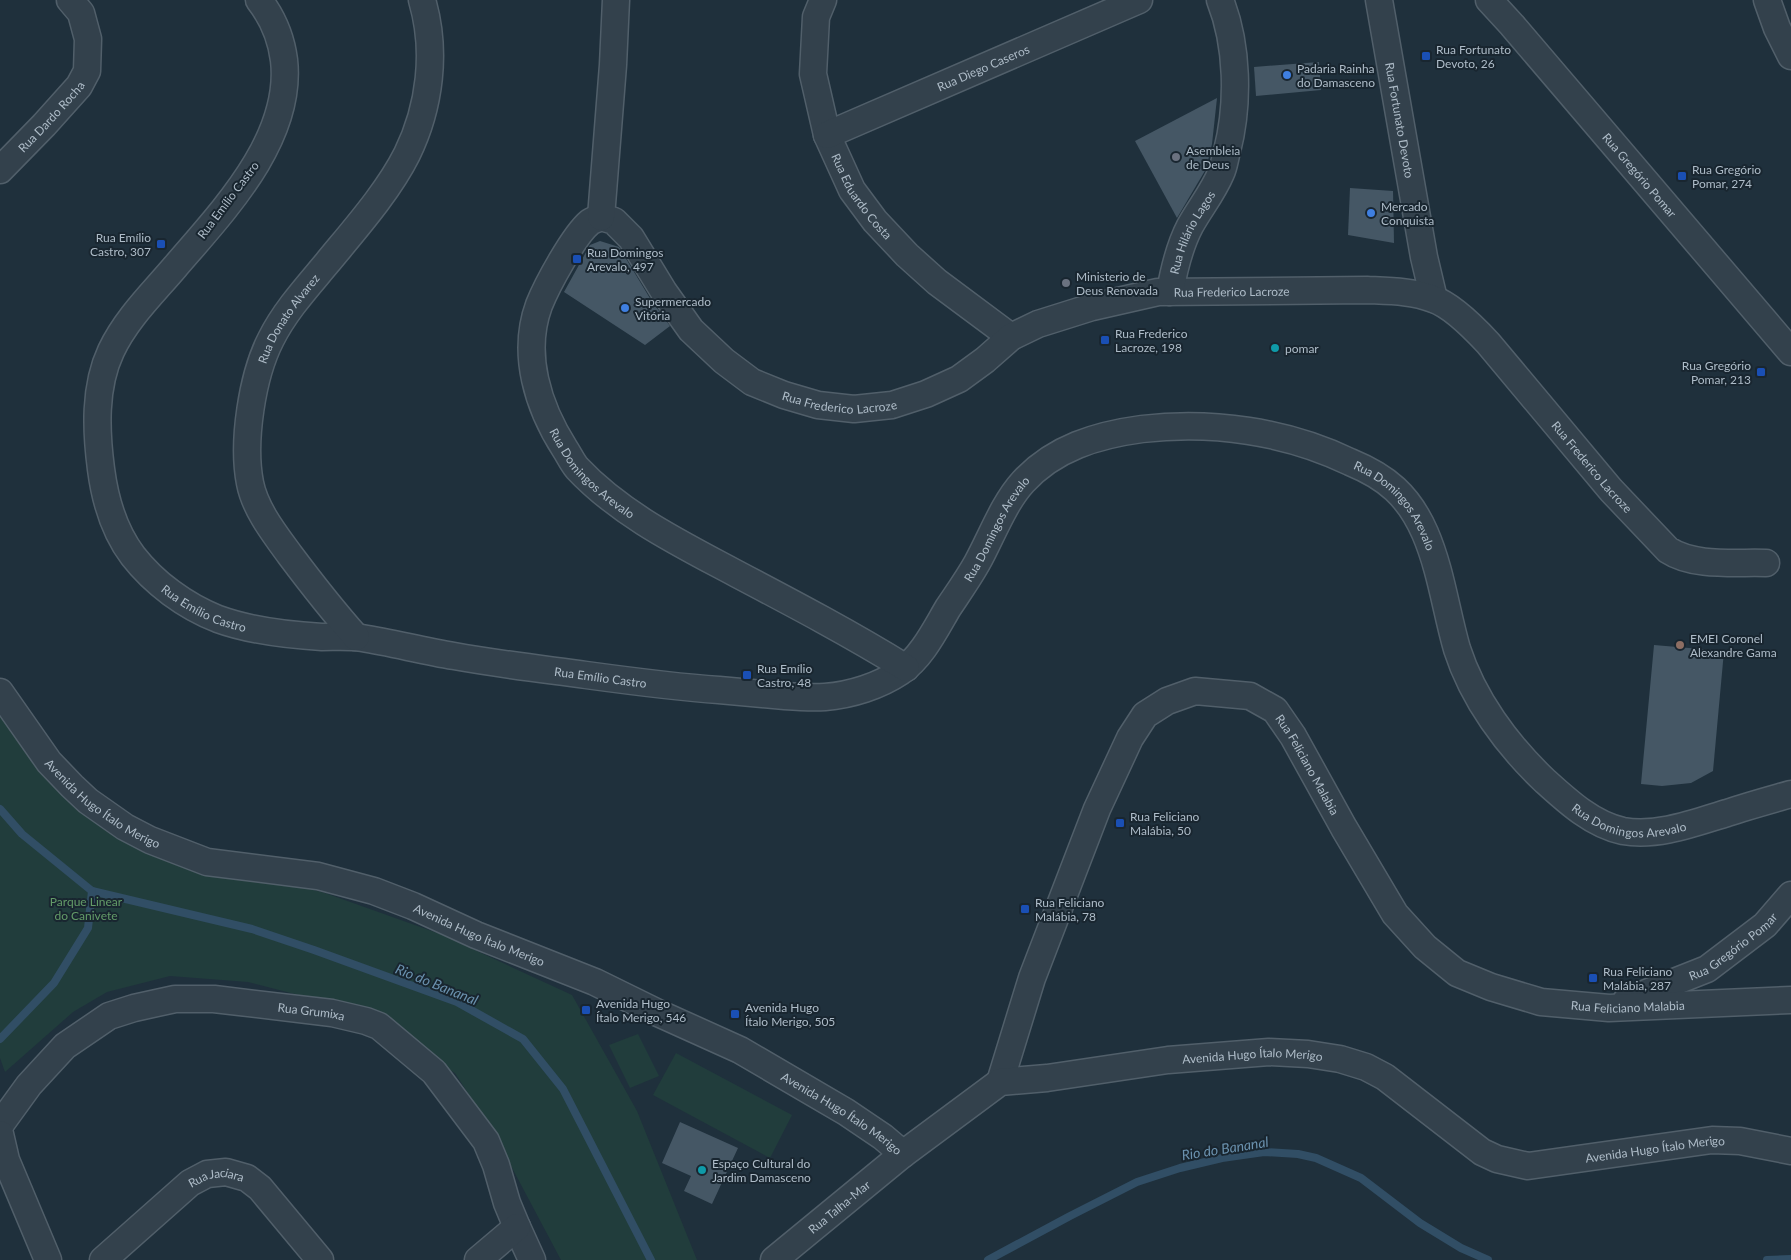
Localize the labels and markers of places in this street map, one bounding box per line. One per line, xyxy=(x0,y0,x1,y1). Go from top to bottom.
place label: Rua Fortunato Devoto, 26 xyxy=(1436,42,1511,71)
marker: Rua Fortunato Devoto, 26 xyxy=(1420,50,1432,62)
place label: Padaria Rainha do Damasceno xyxy=(1297,61,1375,90)
marker: Padaria Rainha do Damasceno xyxy=(1281,69,1293,81)
place label: Asembleia de Deus xyxy=(1186,143,1240,172)
marker: Asembleia de Deus xyxy=(1170,151,1182,163)
place label: Rua Gregório Pomar, 274 xyxy=(1692,162,1761,191)
marker: Rua Gregório Pomar, 274 xyxy=(1676,170,1688,182)
place label: Mercado Conquista xyxy=(1381,199,1434,228)
marker: Mercado Conquista xyxy=(1365,207,1377,219)
place label: Rua Emílio Castro, 307 xyxy=(90,230,151,259)
marker: Rua Emílio Castro, 307 xyxy=(155,238,167,250)
place label: Rua Domingos Arevalo, 497 xyxy=(587,245,663,274)
marker: Rua Domingos Arevalo, 497 xyxy=(571,253,583,265)
place label: Ministerio de Deus Renovada xyxy=(1076,269,1158,298)
marker: Ministerio de Deus Renovada xyxy=(1060,277,1072,289)
place label: Supermercado Vitória xyxy=(635,294,711,323)
marker: Supermercado Vitória xyxy=(619,302,631,314)
place label: Rua Frederico Lacroze, 198 xyxy=(1115,326,1188,355)
marker: Rua Frederico Lacroze, 198 xyxy=(1099,334,1111,346)
place label: pomar xyxy=(1285,341,1319,356)
marker: pomar xyxy=(1269,342,1281,354)
place label: Rua Gregório Pomar, 213 xyxy=(1682,358,1751,387)
marker: Rua Gregório Pomar, 213 xyxy=(1755,366,1767,378)
place label: EMEI Coronel Alexandre Gama xyxy=(1690,631,1777,660)
marker: EMEI Coronel Alexandre Gama xyxy=(1674,639,1686,651)
place label: Rua Emílio Castro, 48 xyxy=(757,661,812,690)
marker: Rua Emílio Castro, 48 xyxy=(741,669,753,681)
place label: Rua Feliciano Malábia, 50 xyxy=(1130,809,1200,838)
marker: Rua Feliciano Malábia, 50 xyxy=(1114,817,1126,829)
place label: Rua Feliciano Malábia, 78 xyxy=(1035,895,1105,924)
marker: Rua Feliciano Malábia, 78 xyxy=(1019,903,1031,915)
place label: Rua Feliciano Malábia, 287 xyxy=(1603,964,1673,993)
marker: Rua Feliciano Malábia, 287 xyxy=(1587,972,1599,984)
place label: Avenida Hugo Ítalo Merigo, 546 xyxy=(596,996,686,1025)
place label: Avenida Hugo Ítalo Merigo, 505 xyxy=(745,1000,835,1029)
marker: Avenida Hugo Ítalo Merigo, 546 xyxy=(580,1004,592,1016)
marker: Avenida Hugo Ítalo Merigo, 505 xyxy=(729,1008,741,1020)
place label: Espaço Cultural do Jardim Damasceno xyxy=(712,1156,811,1185)
marker: Espaço Cultural do Jardim Damasceno xyxy=(696,1164,708,1176)

